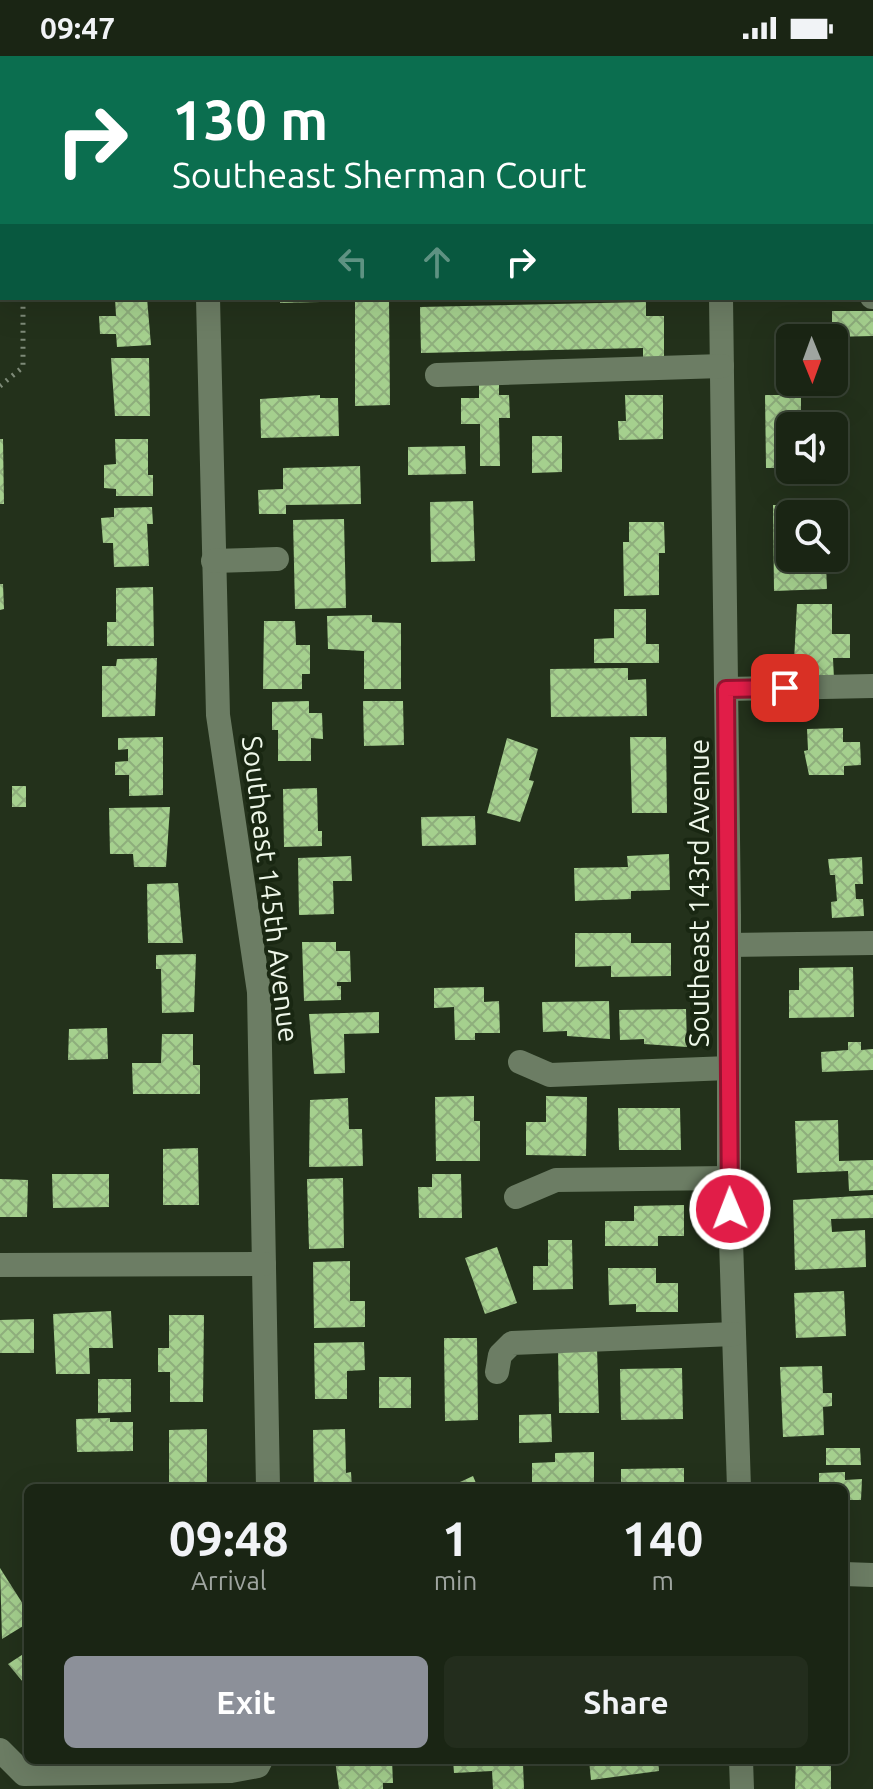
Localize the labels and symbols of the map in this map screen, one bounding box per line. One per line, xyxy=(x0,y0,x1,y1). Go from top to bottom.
north arrow xyxy=(776,324,848,396)
pin xyxy=(751,654,819,722)
street label: Southeast 145th Avenue xyxy=(237,734,305,1044)
street label: Southeast 143rd Avenue xyxy=(683,739,714,1047)
position arrow xyxy=(688,1167,772,1251)

